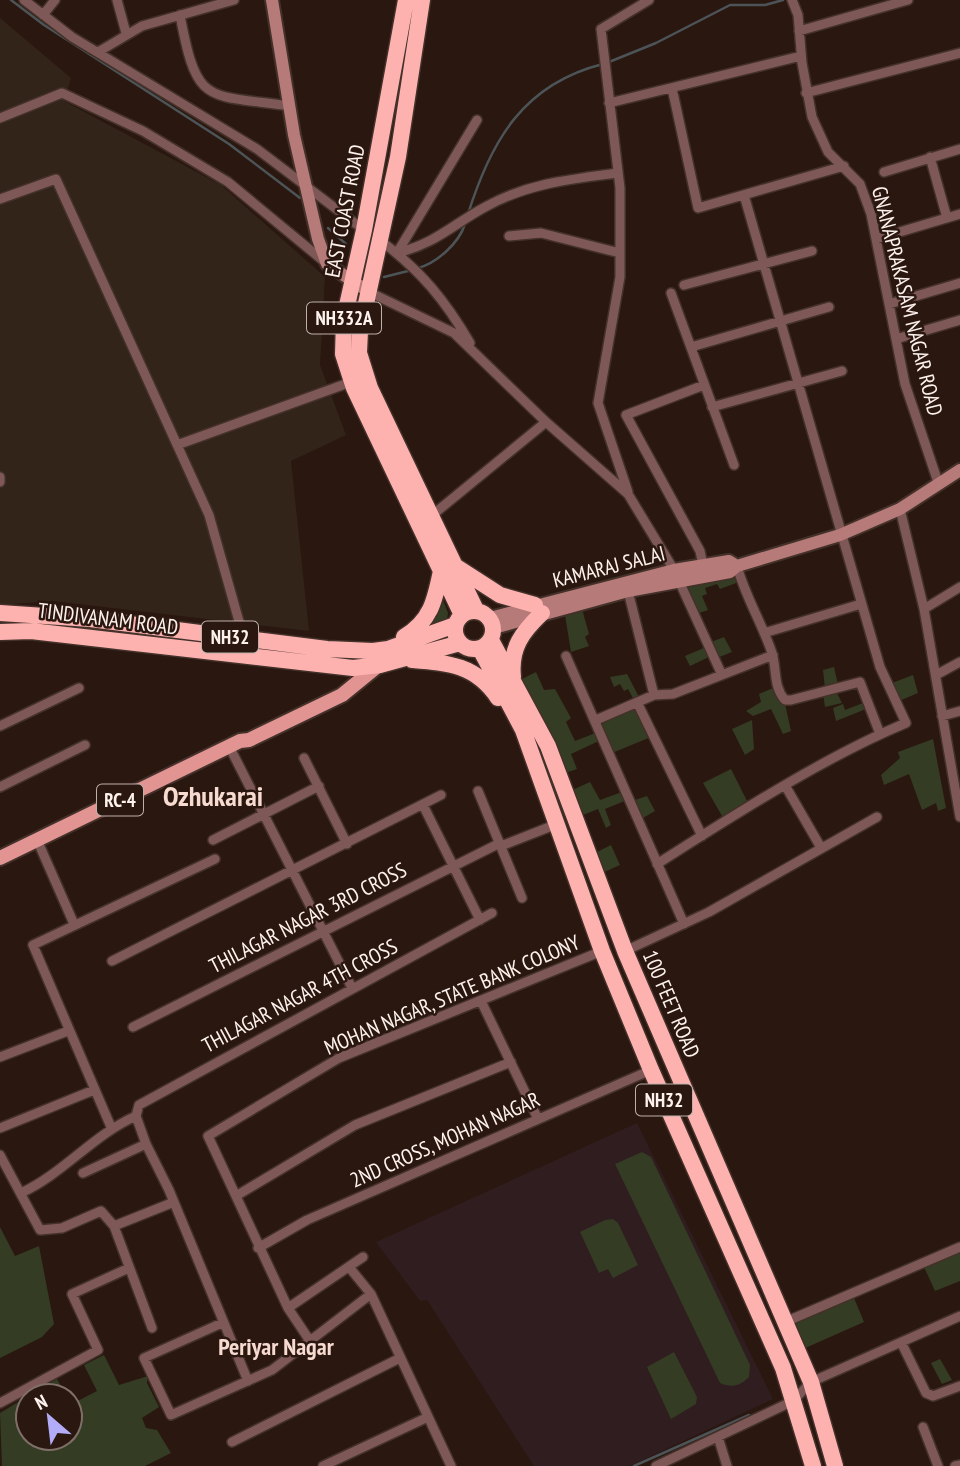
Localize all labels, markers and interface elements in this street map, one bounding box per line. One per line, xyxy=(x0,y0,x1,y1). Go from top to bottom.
street label: EAST COAST ROAD xyxy=(318,142,371,280)
street label: GNANAPRAKASAM NAGAR ROAD xyxy=(866,183,949,418)
road number: NH332A xyxy=(307,302,381,334)
street label: KAMARAJ SALAI xyxy=(550,540,668,593)
street label: TINDIVANAM ROAD xyxy=(36,597,180,640)
road number: NH32 xyxy=(202,622,258,652)
district label: Ozhukarai xyxy=(163,777,263,814)
road number: RC-4 xyxy=(97,785,143,816)
street label: THILAGAR NAGAR 3RD CROSS xyxy=(205,856,411,979)
street label: MOHAN NAGAR, STATE BANK COLONY xyxy=(320,928,584,1061)
street label: THILAGAR NAGAR 4TH CROSS xyxy=(197,933,402,1059)
street label: 100 FEET ROAD xyxy=(637,946,706,1062)
road number: NH32 xyxy=(636,1084,692,1116)
street label: 2ND CROSS, MOHAN NAGAR xyxy=(346,1086,544,1194)
district label: Periyar Nagar xyxy=(218,1331,335,1362)
north arrow xyxy=(14,1382,84,1452)
text: N xyxy=(31,1389,51,1415)

